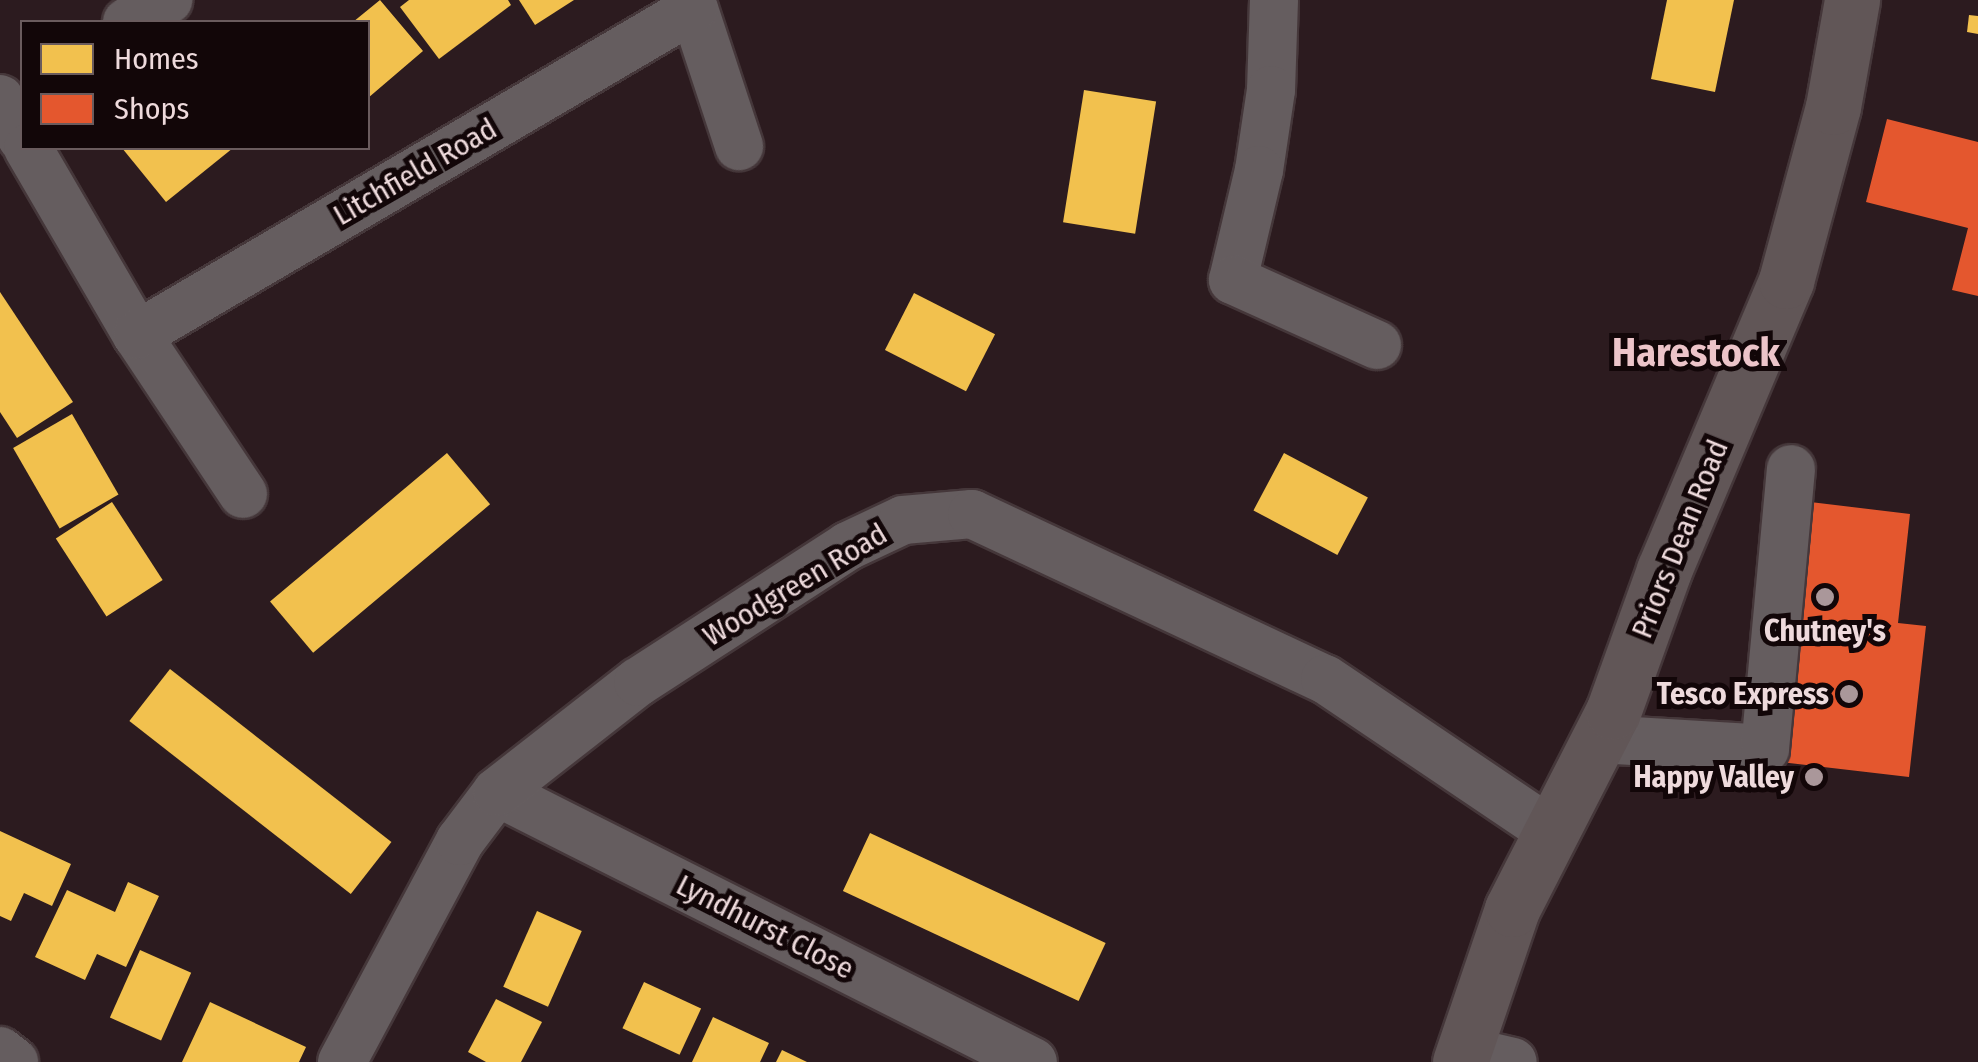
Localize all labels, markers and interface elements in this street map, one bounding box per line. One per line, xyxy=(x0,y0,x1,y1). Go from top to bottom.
legend xyxy=(20,20,370,150)
text: Homes xyxy=(114,41,199,77)
text: Shops xyxy=(114,91,189,127)
street label: Litchfield Road xyxy=(327,111,503,233)
district label: Harestock xyxy=(1612,329,1780,377)
street label: Priors Dean Road xyxy=(1624,435,1736,643)
street label: Woodgreen Road xyxy=(696,516,894,654)
marker: Chutney's xyxy=(1814,586,1836,608)
place label: Chutney's xyxy=(1764,613,1886,649)
place label: Tesco Express xyxy=(1657,676,1829,712)
marker: Tesco Express xyxy=(1838,683,1860,705)
place label: Happy Valley xyxy=(1634,759,1794,795)
marker: Happy Valley xyxy=(1803,766,1825,788)
street label: Lyndhurst Close xyxy=(670,867,860,987)

